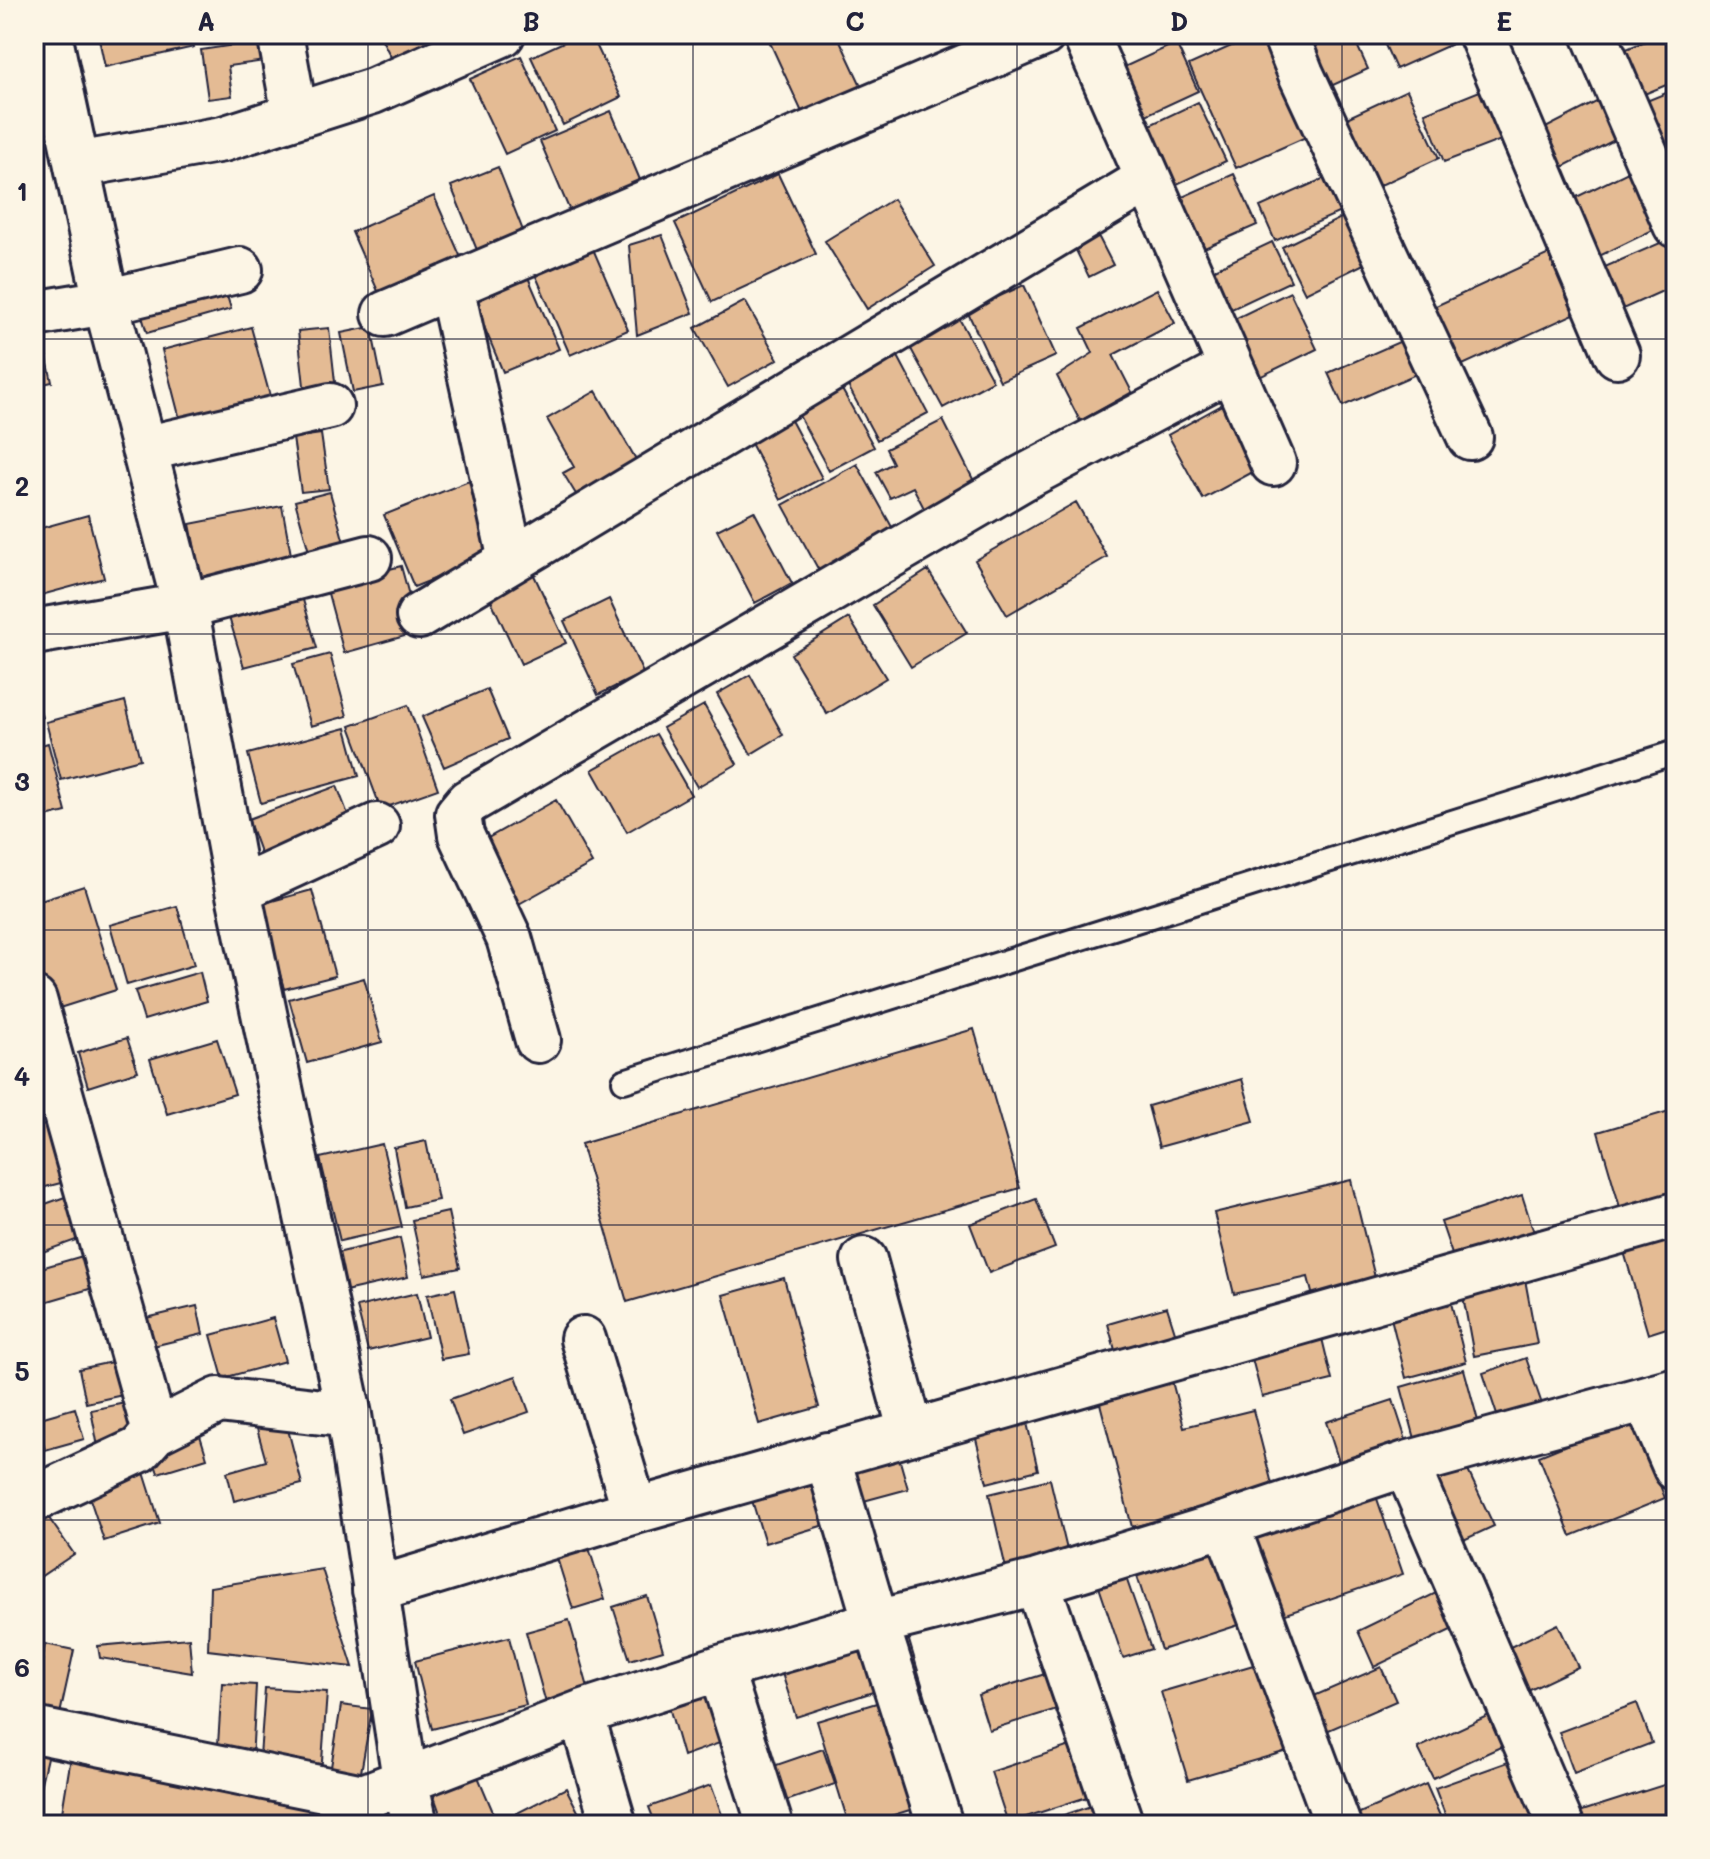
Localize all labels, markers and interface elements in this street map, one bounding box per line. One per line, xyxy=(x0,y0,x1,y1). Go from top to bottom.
text: A xyxy=(197,4,215,38)
text: B xyxy=(522,4,540,38)
text: C xyxy=(845,4,865,38)
text: D xyxy=(1170,4,1188,38)
text: E xyxy=(1496,4,1512,38)
text: 1 xyxy=(16,174,28,208)
text: 2 xyxy=(15,469,29,503)
text: 3 xyxy=(14,764,30,798)
text: 4 xyxy=(14,1059,30,1093)
text: 5 xyxy=(14,1354,30,1388)
text: 6 xyxy=(14,1650,30,1684)

